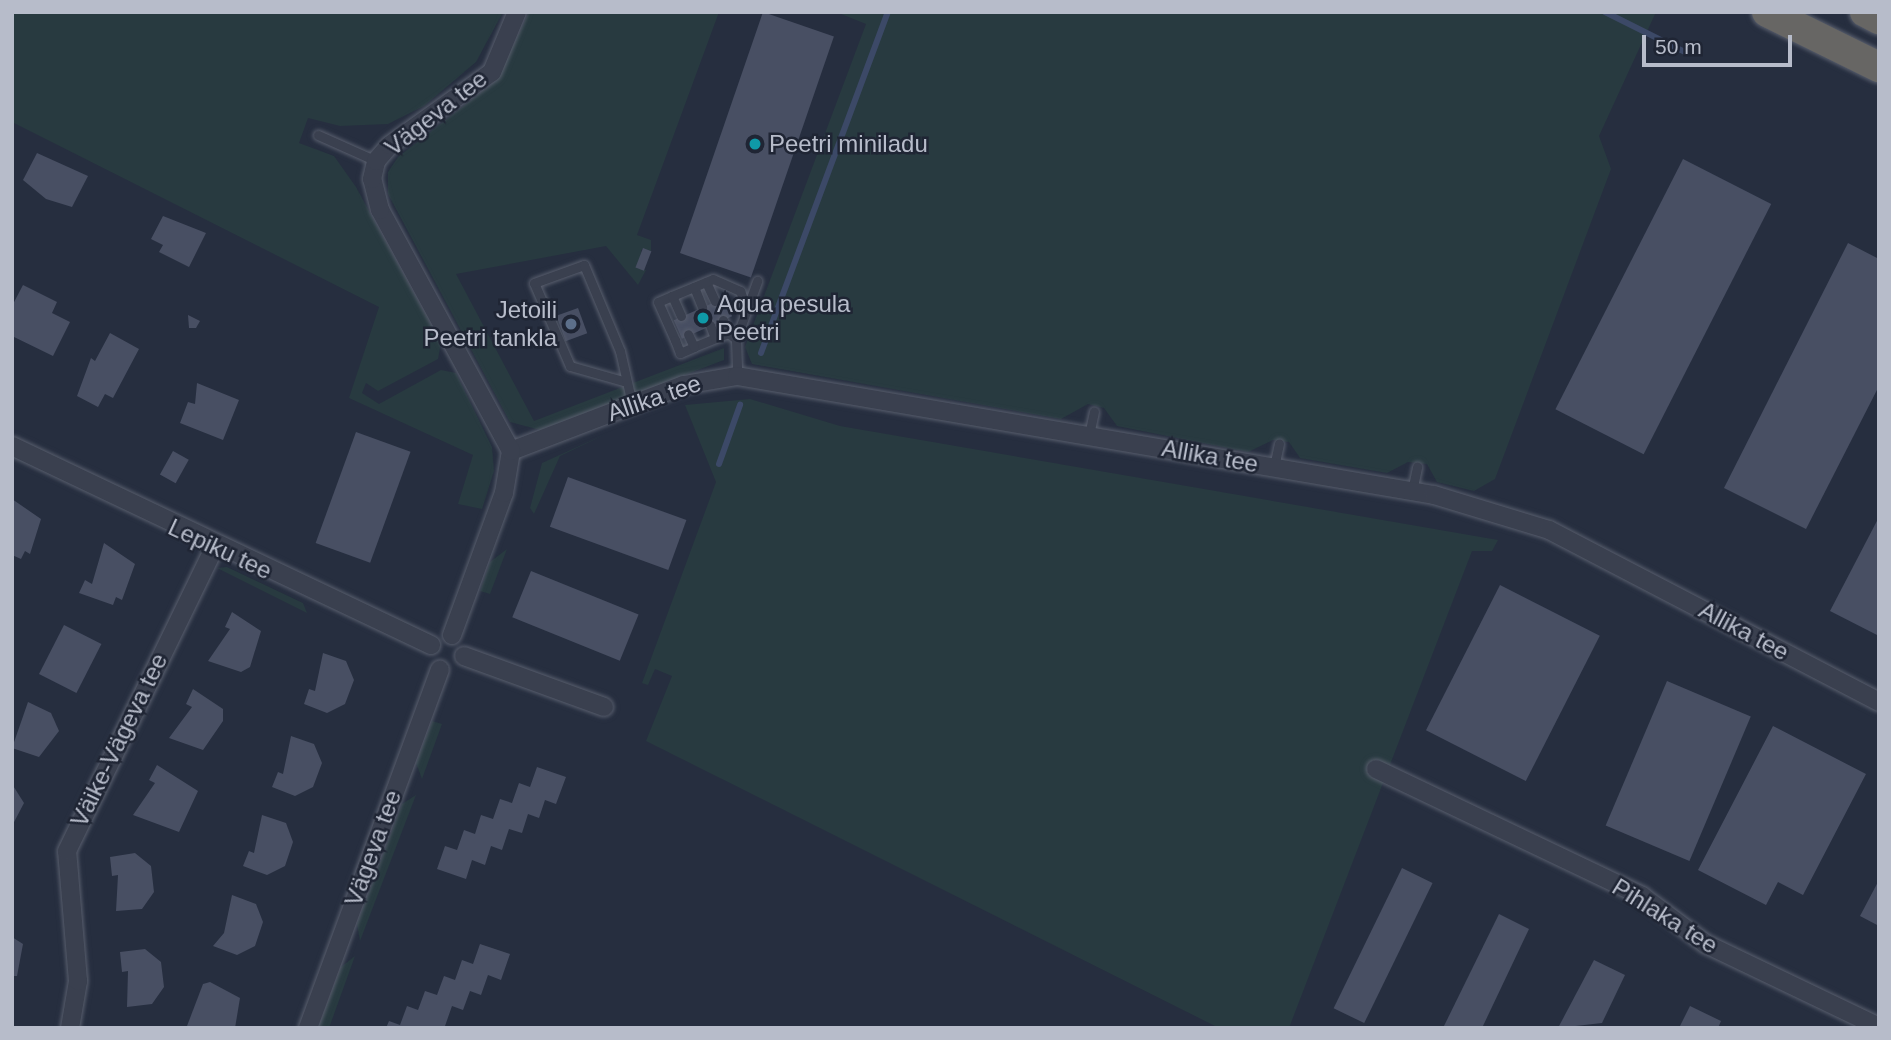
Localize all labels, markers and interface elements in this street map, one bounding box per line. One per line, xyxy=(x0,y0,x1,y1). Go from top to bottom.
scale bar xyxy=(1646,21,1797,65)
text: 50 m xyxy=(1655,35,1702,58)
street label: Vägeva tee xyxy=(379,64,493,162)
place label: Peetri miniladu xyxy=(769,130,928,158)
marker: Peetri miniladu xyxy=(747,136,763,152)
place label: Aqua pesula Peetri xyxy=(717,290,850,346)
place label: Jetoili Peetri tankla xyxy=(424,296,557,352)
marker: Aqua pesula Peetri xyxy=(695,310,711,326)
marker: Jetoili Peetri tankla xyxy=(563,316,579,332)
street label: Allika tee xyxy=(603,369,705,427)
street label: Allika tee xyxy=(1160,433,1260,479)
street label: Lepiku tee xyxy=(164,513,276,585)
street label: Allika tee xyxy=(1694,595,1794,667)
street label: Väike-Vägeva tee xyxy=(65,649,173,831)
street label: Vägeva tee xyxy=(339,786,407,910)
street label: Pihlaka tee xyxy=(1607,872,1723,960)

